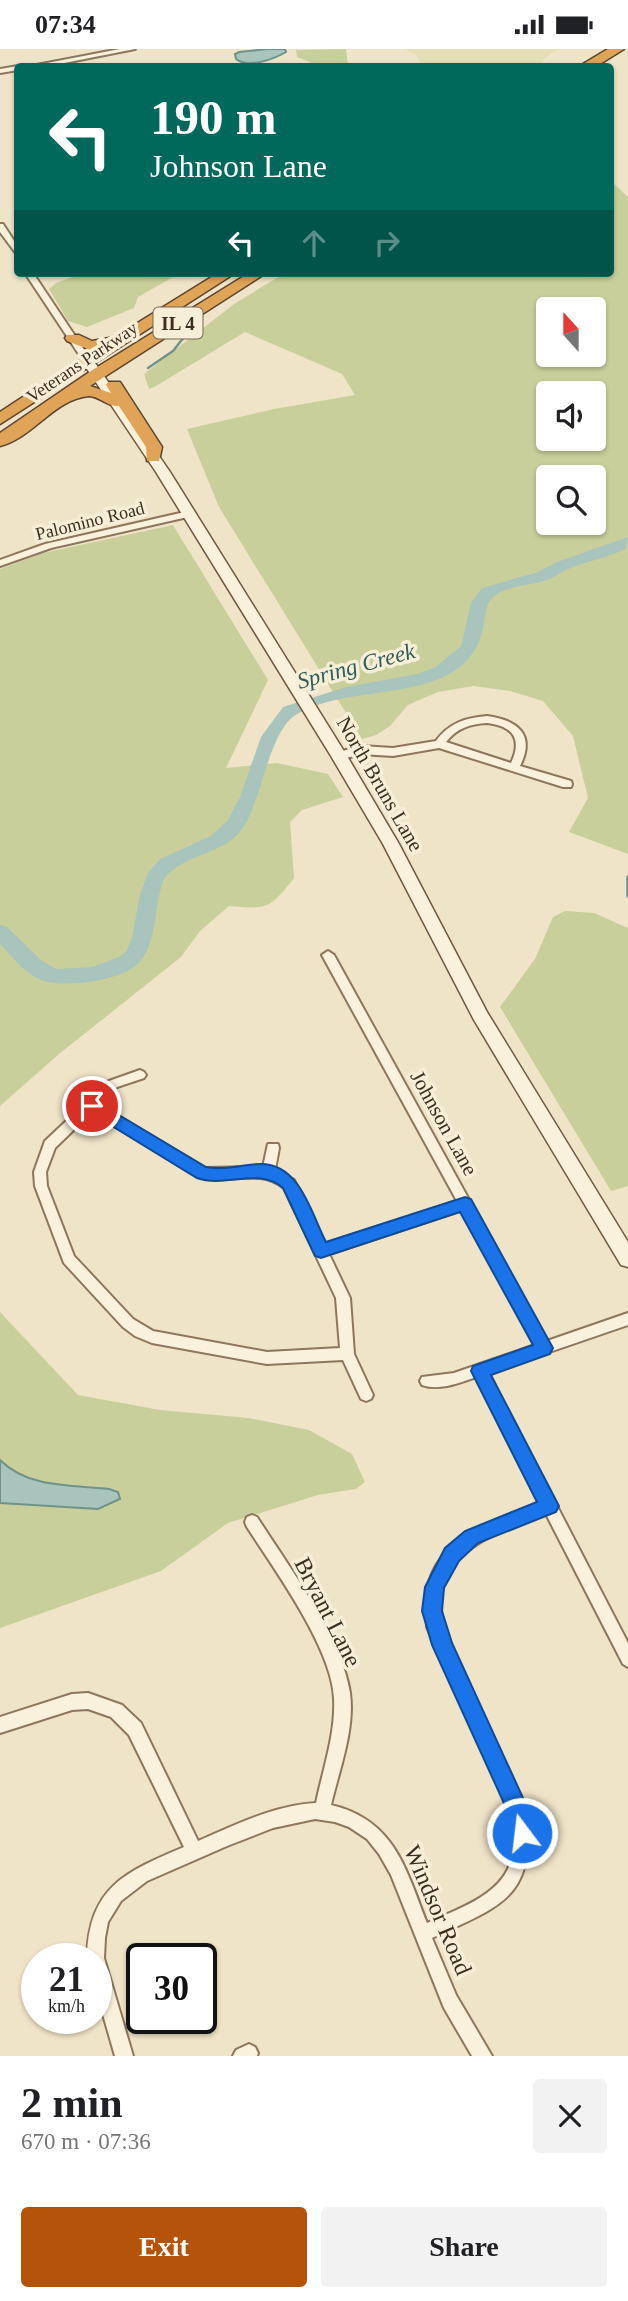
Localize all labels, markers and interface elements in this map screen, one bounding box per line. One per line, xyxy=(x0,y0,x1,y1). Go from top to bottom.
text: 07:34 xyxy=(35,10,96,39)
text: 190 m xyxy=(150,90,277,145)
icon: left xyxy=(35,91,126,182)
text: Johnson Lane xyxy=(150,148,327,184)
icon: left xyxy=(222,224,260,262)
icon: ahead xyxy=(295,224,333,262)
icon: right xyxy=(368,224,406,262)
north arrow xyxy=(536,297,606,367)
map controls xyxy=(536,297,606,535)
road number: IL 4 xyxy=(154,307,202,339)
street label: Veterans Parkway xyxy=(23,318,141,406)
button: sound xyxy=(536,381,606,451)
button: search xyxy=(536,465,606,535)
street label: Palomino Road xyxy=(33,498,147,544)
water label: Spring Creek xyxy=(294,638,419,694)
street label: North Bruns Lane xyxy=(332,712,428,856)
street label: Johnson Lane xyxy=(405,1066,483,1180)
pin xyxy=(62,1076,122,1136)
icon: arrive xyxy=(73,1087,111,1125)
street label: Bryant Lane xyxy=(289,1553,367,1671)
position arrow xyxy=(485,1796,559,1870)
street label: Windsor Road xyxy=(399,1841,477,1979)
speed limit sign: 30 xyxy=(126,1943,217,2034)
text: 21 xyxy=(49,1960,84,1999)
text: km/h xyxy=(48,1996,85,2016)
button: close xyxy=(533,2079,607,2153)
text: 2 min xyxy=(21,2080,123,2126)
text: 670 m · 07:36 xyxy=(21,2129,151,2154)
button: Exit xyxy=(21,2207,307,2287)
button: Share xyxy=(321,2207,607,2287)

